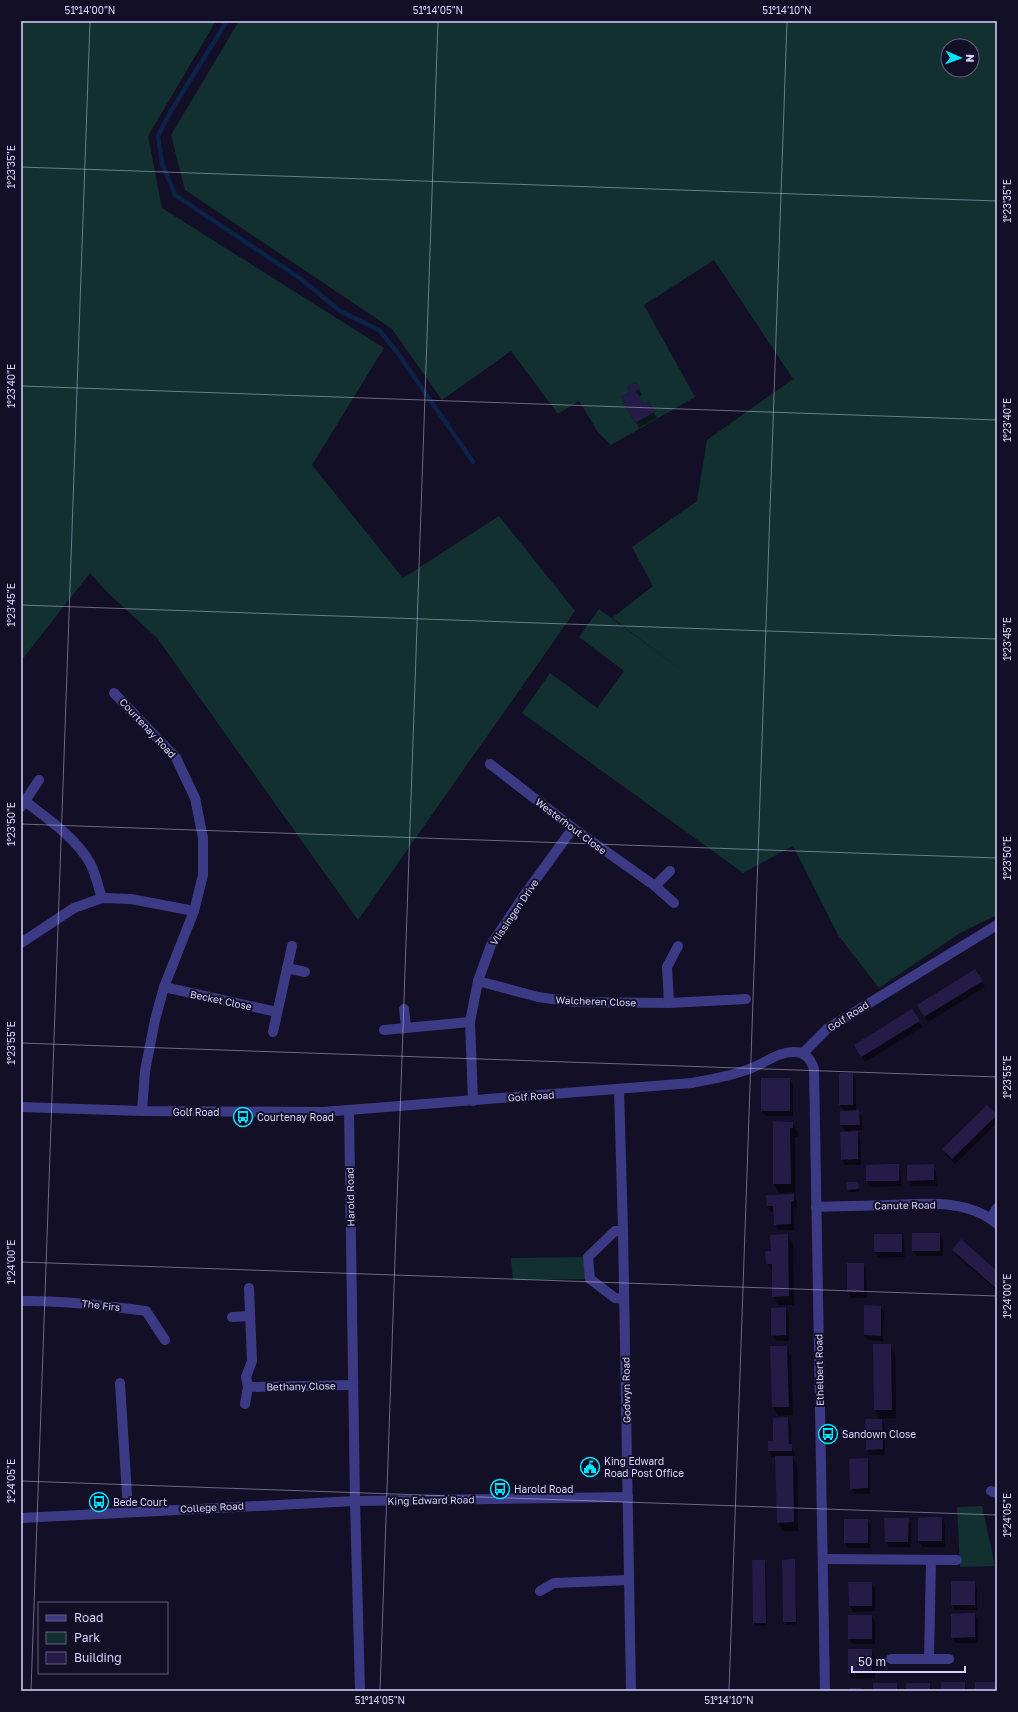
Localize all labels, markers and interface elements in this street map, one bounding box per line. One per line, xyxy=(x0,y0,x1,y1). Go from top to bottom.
text: 51°14'00"N xyxy=(65,4,115,16)
text: 51°14'05"N xyxy=(413,4,463,16)
text: 51°14'10"N xyxy=(762,4,812,16)
north arrow xyxy=(940,38,980,78)
text: N xyxy=(964,54,977,63)
text: 1°23'35"E xyxy=(5,145,17,189)
text: 1°23'35"E xyxy=(1001,179,1013,223)
text: 1°23'40"E xyxy=(5,364,17,408)
text: 1°23'40"E xyxy=(1001,398,1013,442)
text: 1°23'45"E xyxy=(5,583,17,627)
text: 1°23'45"E xyxy=(1001,617,1013,661)
street label: Courtenay Road xyxy=(117,696,179,760)
street label: Westerhout Close xyxy=(533,795,609,857)
text: 1°23'50"E xyxy=(5,802,17,846)
text: 1°23'50"E xyxy=(1001,836,1013,880)
street label: Vlissingen Drive xyxy=(487,876,541,947)
street label: Becket Close xyxy=(189,988,253,1012)
street label: Walcheren Close xyxy=(556,994,637,1008)
street label: Golf Road xyxy=(825,998,871,1034)
text: 1°23'55"E xyxy=(5,1021,17,1065)
text: 1°23'55"E xyxy=(1001,1055,1013,1099)
street label: Golf Road xyxy=(507,1088,555,1104)
street label: Golf Road xyxy=(173,1106,219,1118)
bus stop icon: Courtenay Road xyxy=(232,1106,254,1128)
place label: Courtenay Road xyxy=(257,1111,334,1123)
street label: Harold Road xyxy=(343,1167,357,1227)
street label: Canute Road xyxy=(874,1198,936,1212)
text: 1°24'00"E xyxy=(5,1240,17,1284)
text: 1°24'00"E xyxy=(1001,1274,1013,1318)
street label: The Firs xyxy=(81,1297,121,1313)
street label: Ethelbert Road xyxy=(812,1334,826,1406)
street label: Godwyn Road xyxy=(619,1357,633,1423)
street label: Bethany Close xyxy=(266,1379,336,1393)
bus stop icon: Sandown Close xyxy=(817,1423,839,1445)
place label: Sandown Close xyxy=(842,1428,916,1440)
place label: King Edward Road Post Office xyxy=(604,1455,684,1479)
public building icon: King Edward Road Post Office xyxy=(579,1456,601,1478)
text: 1°24'05"E xyxy=(5,1459,17,1503)
bus stop icon: Harold Road xyxy=(489,1478,511,1500)
place label: Harold Road xyxy=(514,1483,573,1495)
bus stop icon: Bede Court xyxy=(88,1491,110,1513)
street label: King Edward Road xyxy=(387,1493,475,1507)
text: 1°24'05"E xyxy=(1001,1493,1013,1537)
place label: Bede Court xyxy=(113,1496,167,1508)
street label: College Road xyxy=(180,1499,244,1515)
legend xyxy=(38,1602,168,1674)
text: Road xyxy=(74,1610,103,1625)
text: Park xyxy=(74,1630,100,1645)
scale bar xyxy=(852,1648,965,1674)
text: Building xyxy=(74,1650,122,1665)
text: 50 m xyxy=(858,1654,886,1669)
text: 51°14'05"N xyxy=(355,1694,405,1706)
text: 51°14'10"N xyxy=(704,1694,754,1706)

